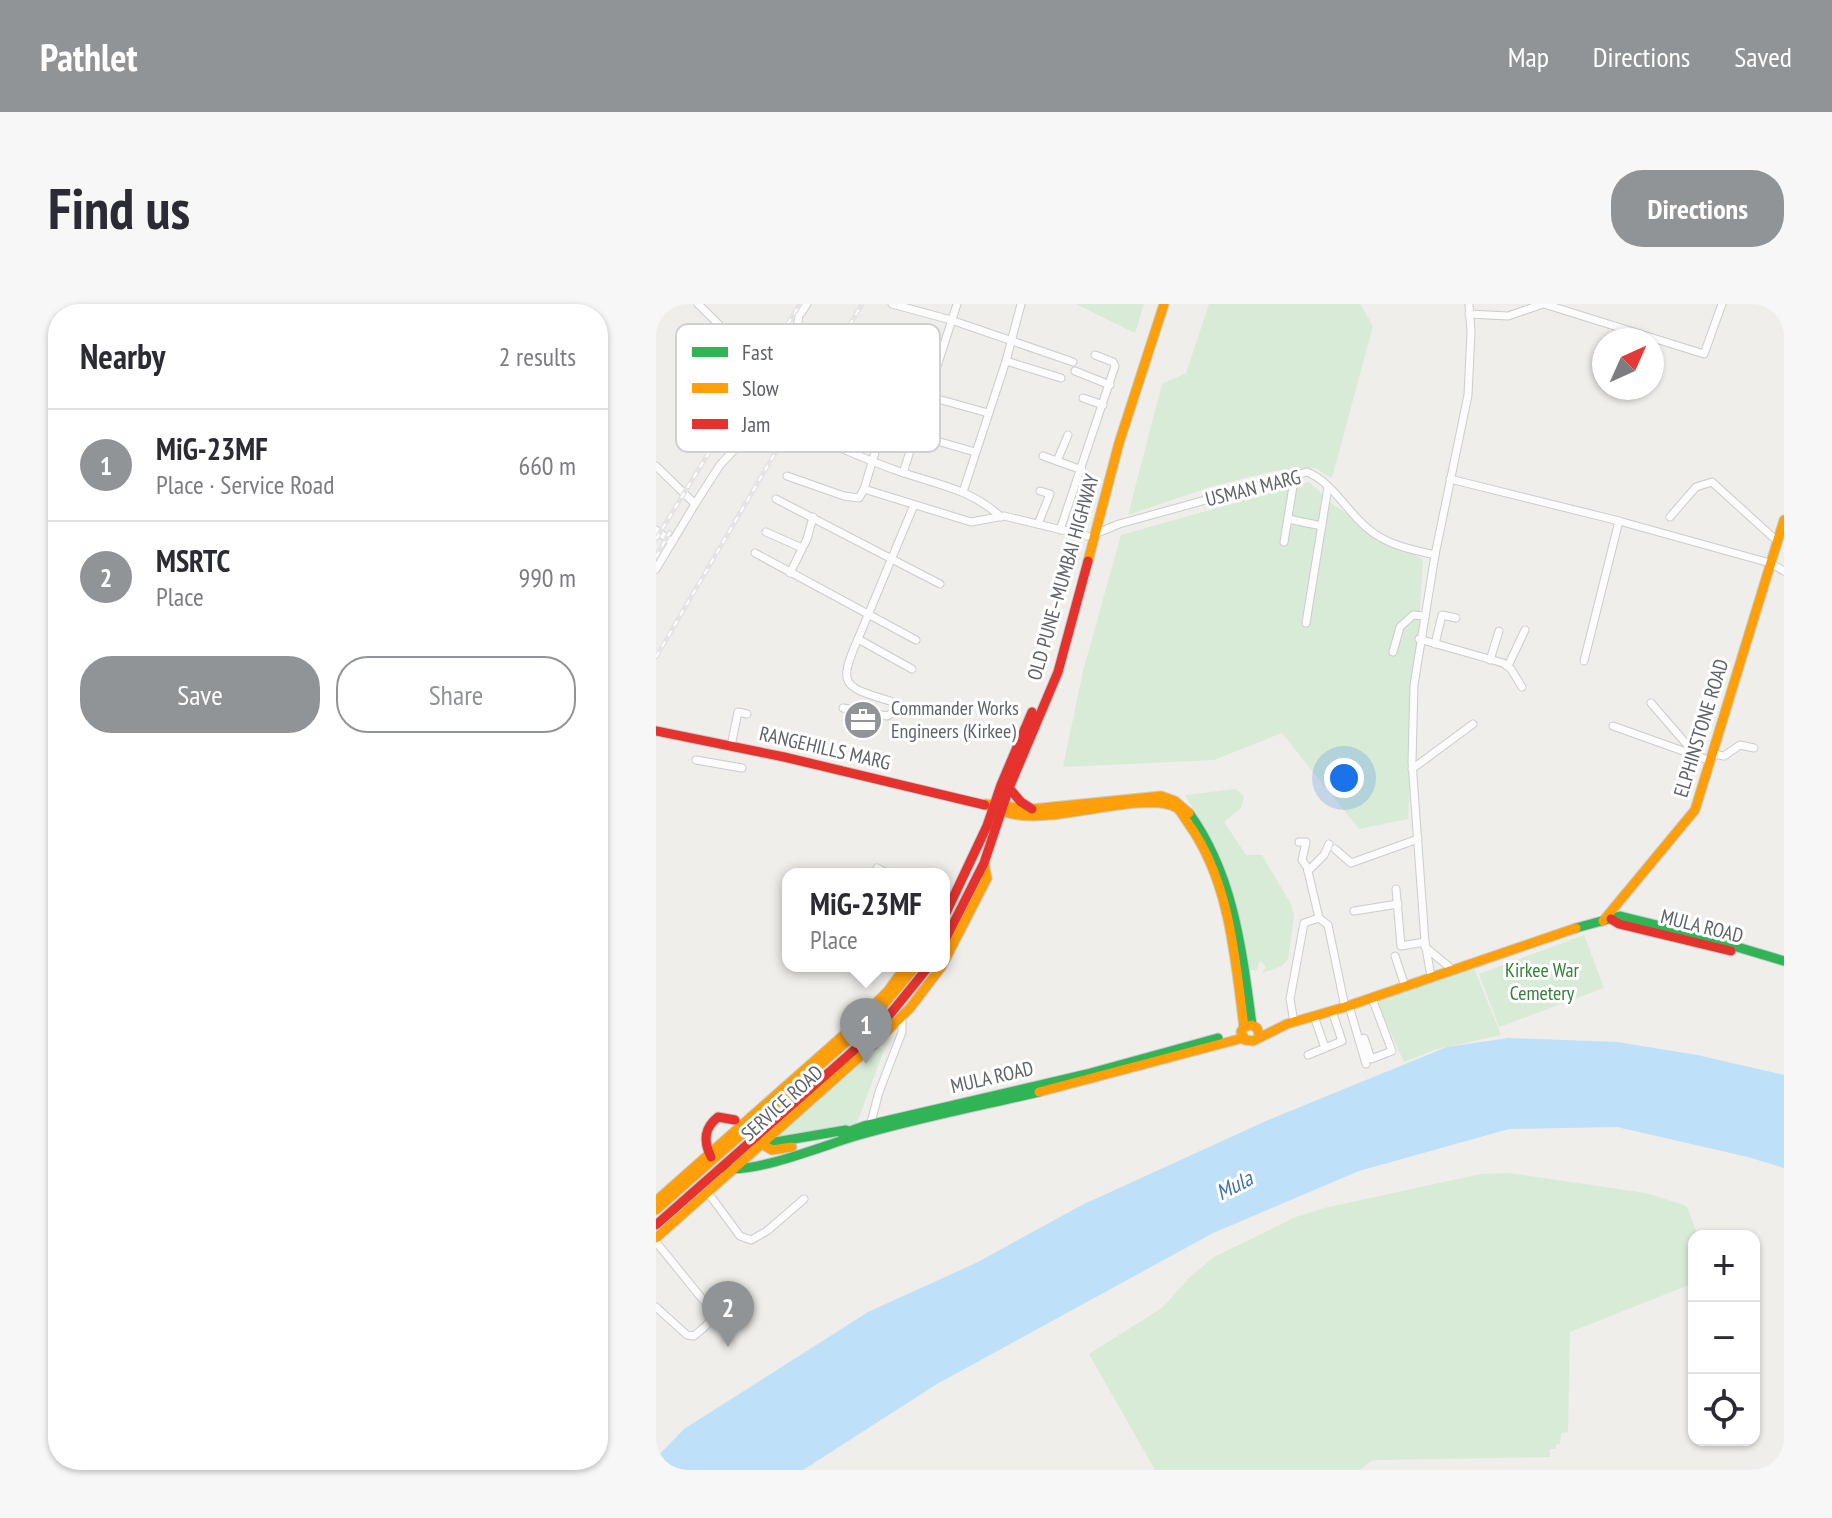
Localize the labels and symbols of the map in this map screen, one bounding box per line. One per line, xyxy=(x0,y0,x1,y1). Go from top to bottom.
legend xyxy=(676,324,940,452)
north arrow xyxy=(1592,328,1664,400)
text: Fast xyxy=(742,338,773,366)
text: Slow xyxy=(742,374,779,402)
text: Jam xyxy=(741,410,770,438)
street label: USMAN MARG xyxy=(1203,464,1303,512)
street label: OLD PUNE–MUMBAI HIGHWAY xyxy=(1021,471,1105,683)
street label: ELPHINSTONE ROAD xyxy=(1668,656,1734,800)
place label: Commander Works Engineers (Kirkee) xyxy=(891,695,1019,744)
office icon: Commander Works Engineers (Kirkee) xyxy=(842,699,884,741)
street label: RANGEHILLS MARG xyxy=(757,720,893,776)
your location xyxy=(1324,758,1364,798)
street label: MULA ROAD xyxy=(1658,903,1746,949)
park label: Kirkee War Cemetery xyxy=(1505,957,1579,1006)
pin: 1 xyxy=(840,998,892,1064)
street label: MULA ROAD xyxy=(948,1055,1036,1099)
street label: SERVICE ROAD xyxy=(736,1059,828,1147)
water label: Mula xyxy=(1211,1163,1258,1206)
pin: 2 xyxy=(702,1281,754,1347)

